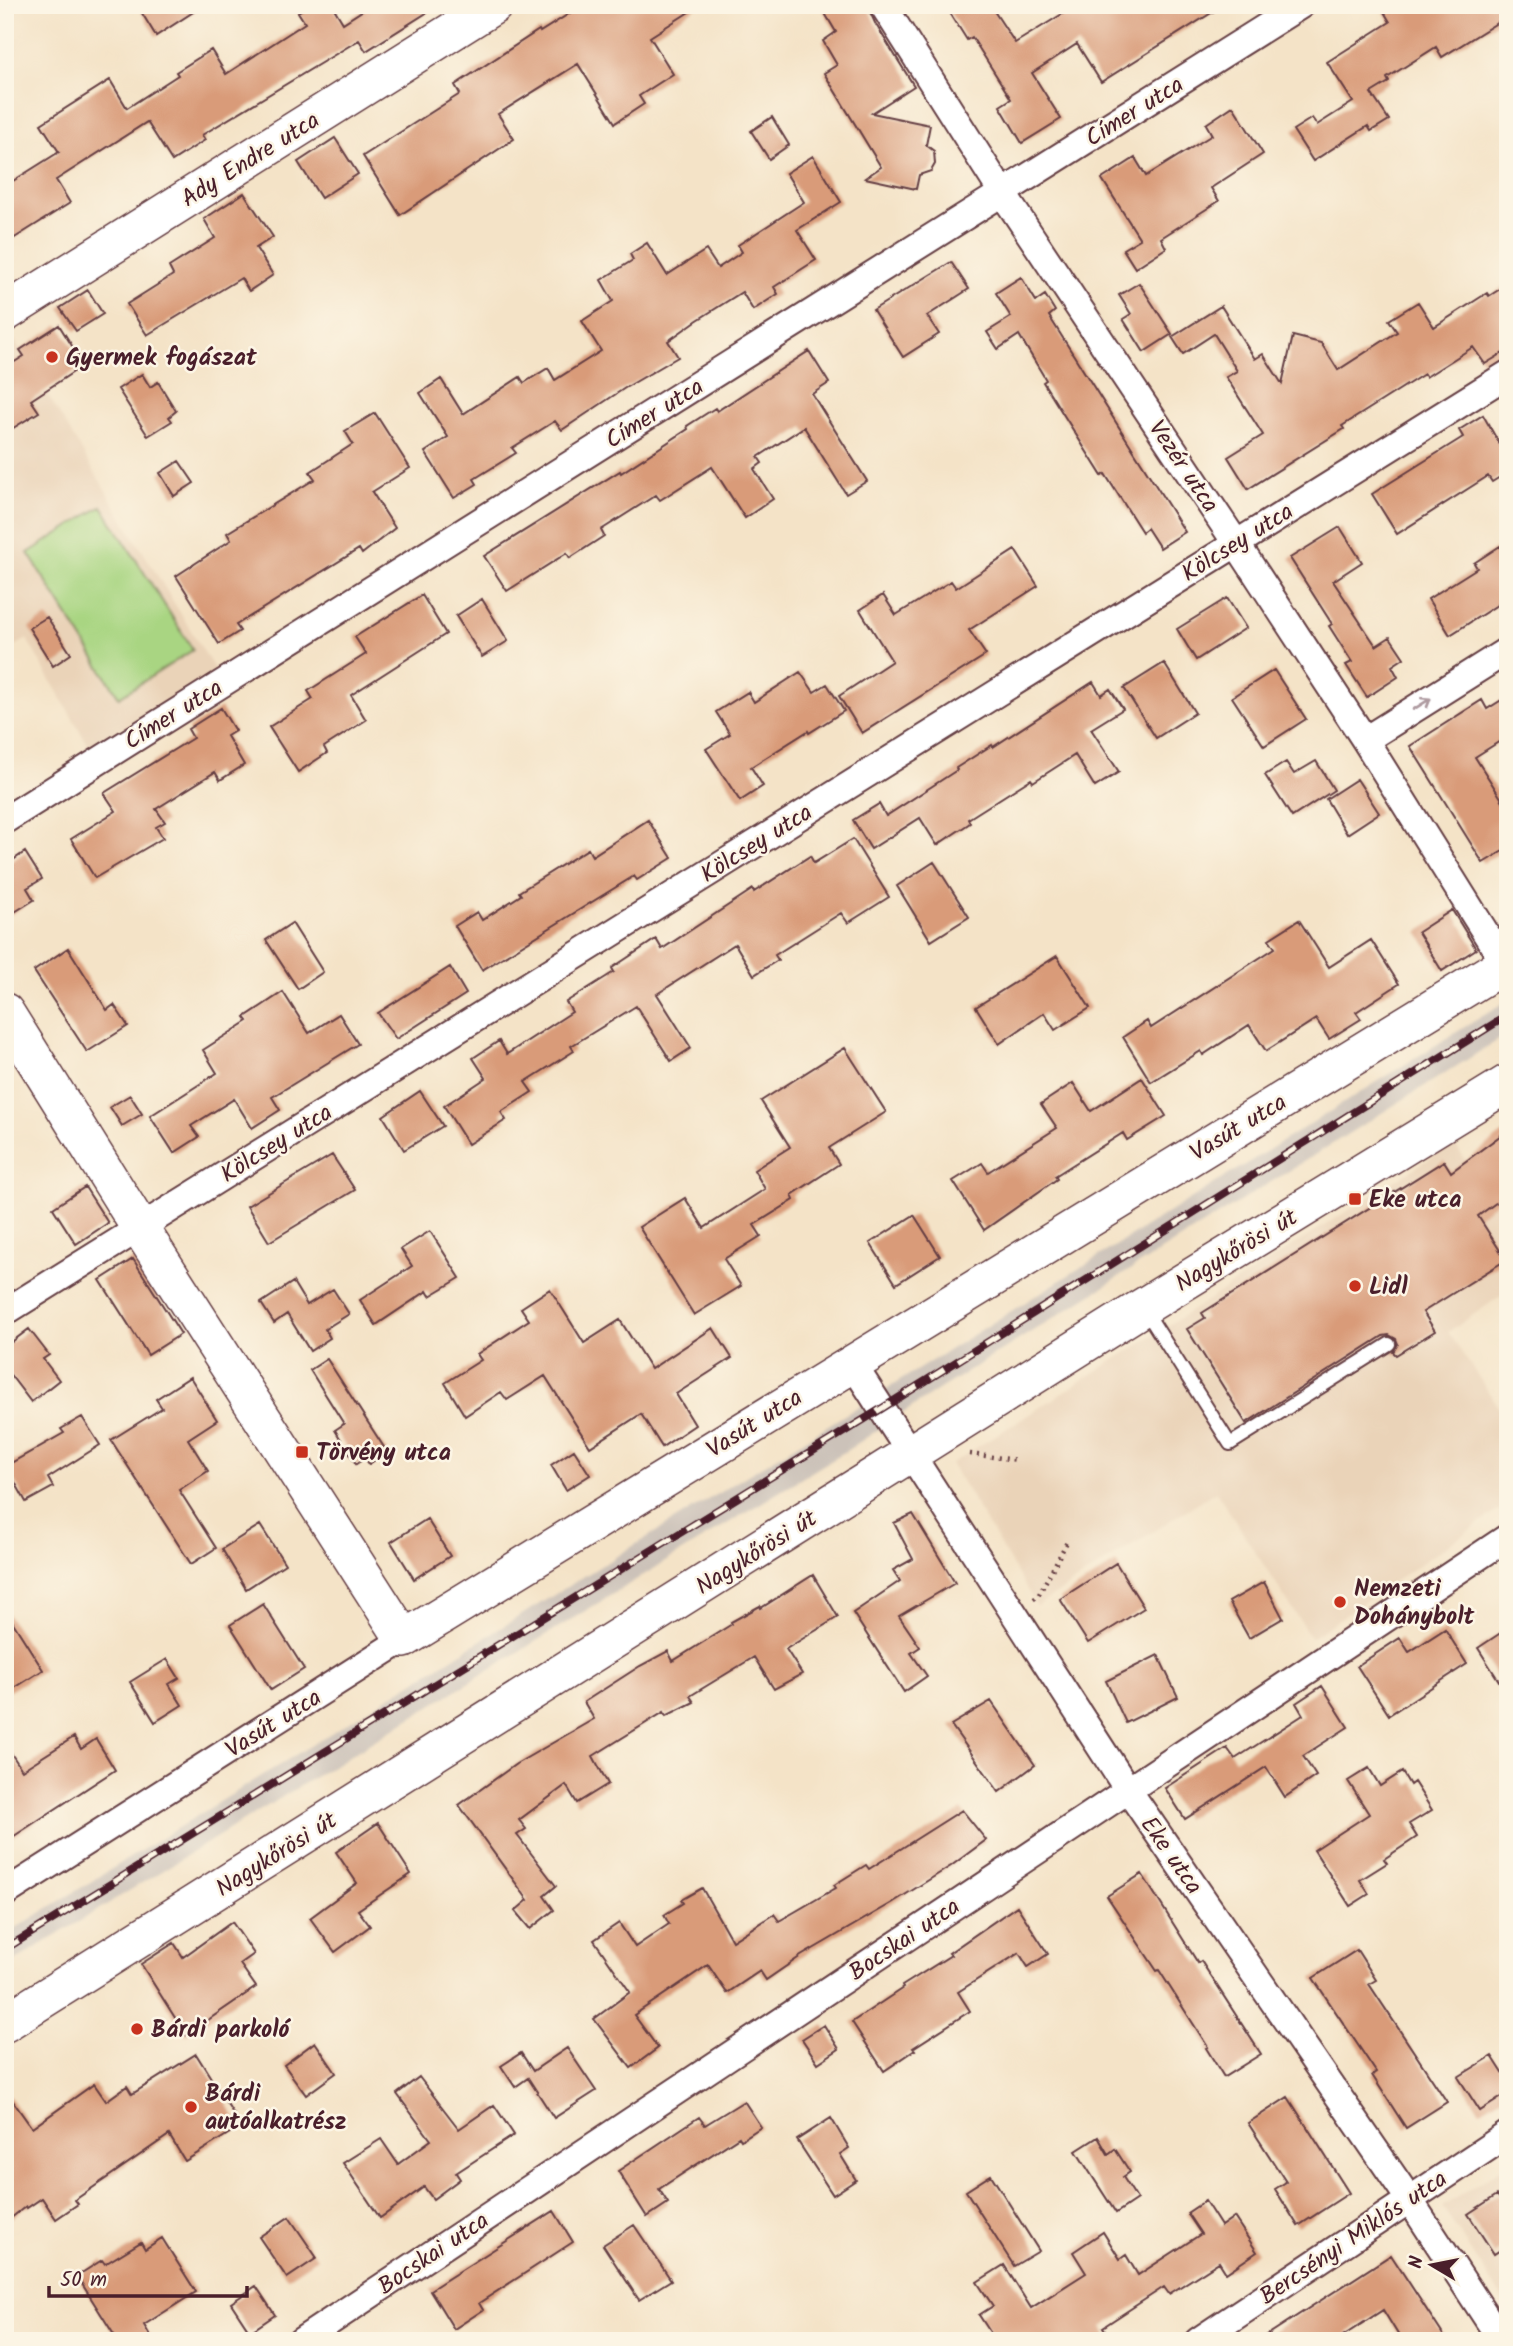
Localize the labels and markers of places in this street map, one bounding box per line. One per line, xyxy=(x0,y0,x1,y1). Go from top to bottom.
place label: Gyermek fogászat xyxy=(66,339,258,378)
marker: Gyermek fogászat xyxy=(44,349,60,365)
place label: Eke utca xyxy=(1369,1181,1461,1220)
marker: Eke utca xyxy=(1347,1191,1363,1207)
place label: Lidl xyxy=(1369,1268,1408,1307)
marker: Lidl xyxy=(1347,1278,1363,1294)
place label: Törvény utca xyxy=(316,1434,451,1473)
marker: Törvény utca xyxy=(294,1444,310,1460)
place label: Nemzeti Dohánybolt xyxy=(1354,1570,1476,1637)
marker: Nemzeti Dohánybolt xyxy=(1332,1594,1348,1610)
place label: Bárdi parkoló xyxy=(151,2011,292,2050)
marker: Bárdi parkoló xyxy=(129,2021,145,2037)
place label: Bárdi autóalkatrész xyxy=(205,2075,346,2142)
marker: Bárdi autóalkatrész xyxy=(183,2099,199,2115)

